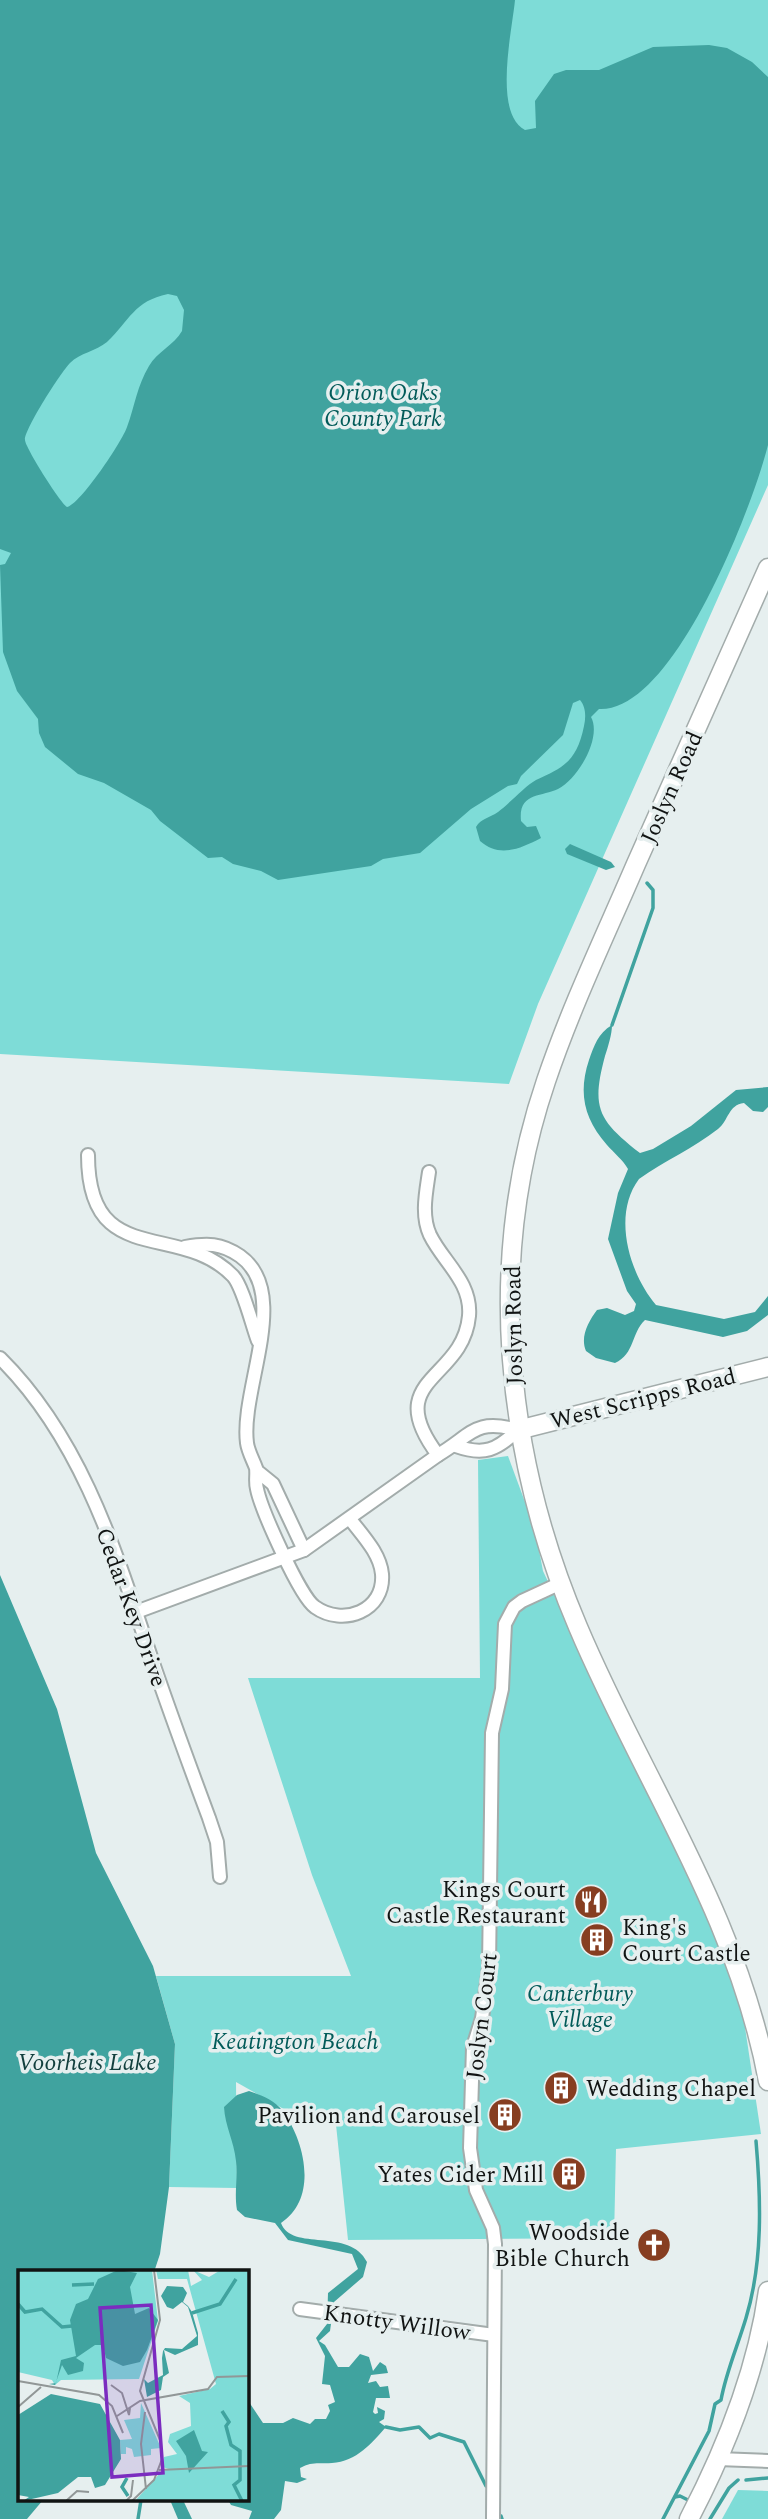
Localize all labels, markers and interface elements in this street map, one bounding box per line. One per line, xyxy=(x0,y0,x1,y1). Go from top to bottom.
park label: Orion Oaks County Park xyxy=(324,376,442,437)
street label: Joslyn Road xyxy=(632,726,713,849)
street label: Joslyn Road xyxy=(496,1265,533,1385)
street label: West Scripps Road xyxy=(547,1359,740,1439)
street label: Cedar Key Drive xyxy=(86,1523,176,1692)
place label: Kings Court Castle Restaurant xyxy=(386,1873,566,1934)
restaurant icon: Kings Court Castle Restaurant xyxy=(572,1883,610,1921)
place label: King's Court Castle xyxy=(622,1911,751,1972)
building icon: King's Court Castle xyxy=(578,1921,616,1959)
street label: Joslyn Court xyxy=(457,1951,508,2081)
park label: Canterbury Village xyxy=(527,1977,634,2038)
park label: Keatington Beach xyxy=(212,2025,379,2060)
water label: Voorheis Lake xyxy=(17,2045,157,2081)
building icon: Wedding Chapel xyxy=(542,2069,580,2107)
place label: Wedding Chapel xyxy=(586,2072,756,2107)
building icon: Pavilion and Carousel xyxy=(486,2096,524,2134)
place label: Pavilion and Carousel xyxy=(257,2099,480,2134)
building icon: Yates Cider Mill xyxy=(550,2155,588,2193)
place label: Yates Cider Mill xyxy=(377,2158,544,2193)
place label: Woodside Bible Church xyxy=(495,2216,630,2277)
church icon: Woodside Bible Church xyxy=(635,2226,673,2264)
inset map xyxy=(18,2270,248,2502)
street label: Knotty Willow xyxy=(321,2296,473,2351)

